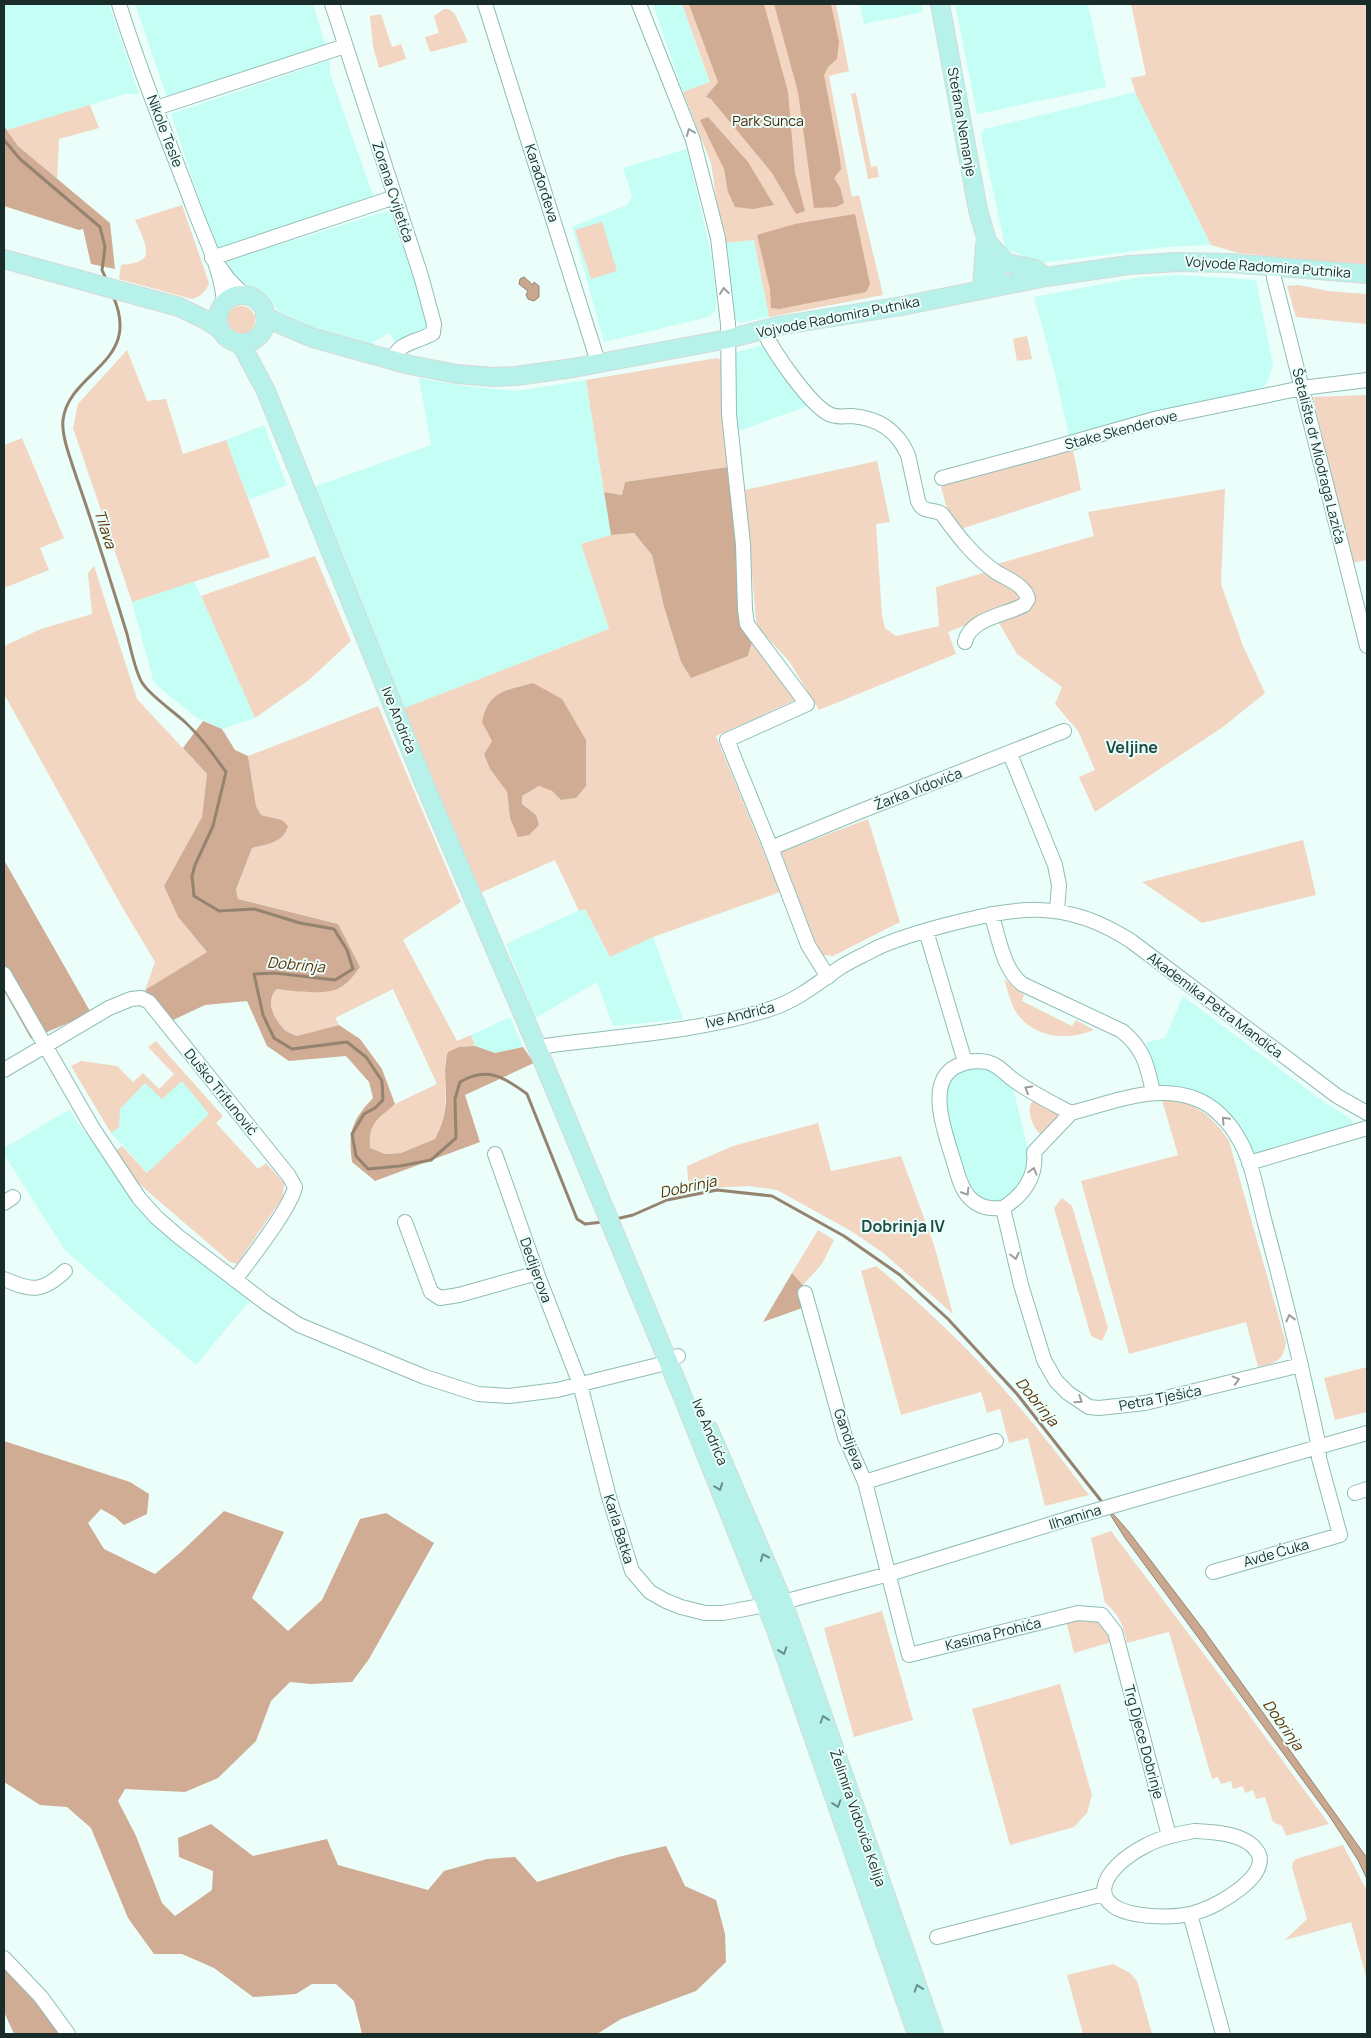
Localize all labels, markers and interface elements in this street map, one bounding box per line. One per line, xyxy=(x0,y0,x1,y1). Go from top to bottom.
street label: Stefana Nemanje xyxy=(944,66,981,178)
street label: Nikole Tesle xyxy=(143,92,188,170)
park label: Park Sunca xyxy=(732,111,804,130)
one-way arrow xyxy=(686,128,697,137)
street label: Zorana Cvijetića xyxy=(368,139,419,245)
street label: Karađorđeva xyxy=(521,141,564,224)
street label: Vojvode Radomira Putnika xyxy=(1185,251,1352,282)
one-way arrow xyxy=(719,287,730,295)
street label: Vojvode Radomira Putnika xyxy=(755,291,921,342)
street label: Šetalište dr Miodraga Lazića xyxy=(1288,366,1351,546)
street label: Stake Skenderove xyxy=(1062,405,1179,454)
water label: Tilava xyxy=(89,507,122,551)
street label: Ive Andrića xyxy=(377,684,421,756)
district label: Veljine xyxy=(1106,736,1158,758)
street label: Žarka Vidovića xyxy=(871,763,964,814)
street label: Akademika Petra Mandića xyxy=(1144,947,1287,1062)
water label: Dobrinja xyxy=(266,952,326,978)
street label: Ive Andrića xyxy=(703,997,776,1032)
street label: Duško Trifunović xyxy=(180,1044,262,1139)
one-way arrow xyxy=(1025,1085,1034,1095)
one-way arrow xyxy=(1222,1117,1231,1126)
one-way arrow xyxy=(1027,1168,1037,1176)
water label: Dobrinja xyxy=(657,1170,719,1203)
one-way arrow xyxy=(960,1187,970,1196)
district label: Dobrinja IV xyxy=(861,1215,946,1237)
street label: Dedijerova xyxy=(516,1235,557,1305)
one-way arrow xyxy=(1009,1251,1020,1260)
one-way arrow xyxy=(1285,1313,1296,1322)
water label: Dobrinja xyxy=(1011,1373,1064,1431)
one-way arrow xyxy=(1231,1376,1240,1386)
street label: Petra Tješića xyxy=(1117,1380,1203,1415)
one-way arrow xyxy=(1073,1394,1082,1403)
street label: Ive Andrića xyxy=(688,1396,733,1468)
street label: Gandijeva xyxy=(830,1406,869,1472)
one-way arrow xyxy=(712,1482,723,1491)
street label: Karla Batka xyxy=(600,1492,639,1566)
street label: Ilhamina xyxy=(1046,1500,1103,1533)
street label: Avde Ćuka xyxy=(1241,1534,1311,1571)
one-way arrow xyxy=(759,1553,770,1562)
street label: Kasima Prohića xyxy=(943,1612,1043,1655)
one-way arrow xyxy=(777,1646,787,1655)
street label: Trg Djece Dobrinje xyxy=(1120,1683,1169,1801)
water label: Dobrinja xyxy=(1258,1695,1309,1755)
one-way arrow xyxy=(820,1715,830,1724)
street label: Želimira Vidovića Kelija xyxy=(826,1747,891,1889)
one-way arrow xyxy=(832,1799,842,1808)
one-way arrow xyxy=(914,1984,924,1993)

